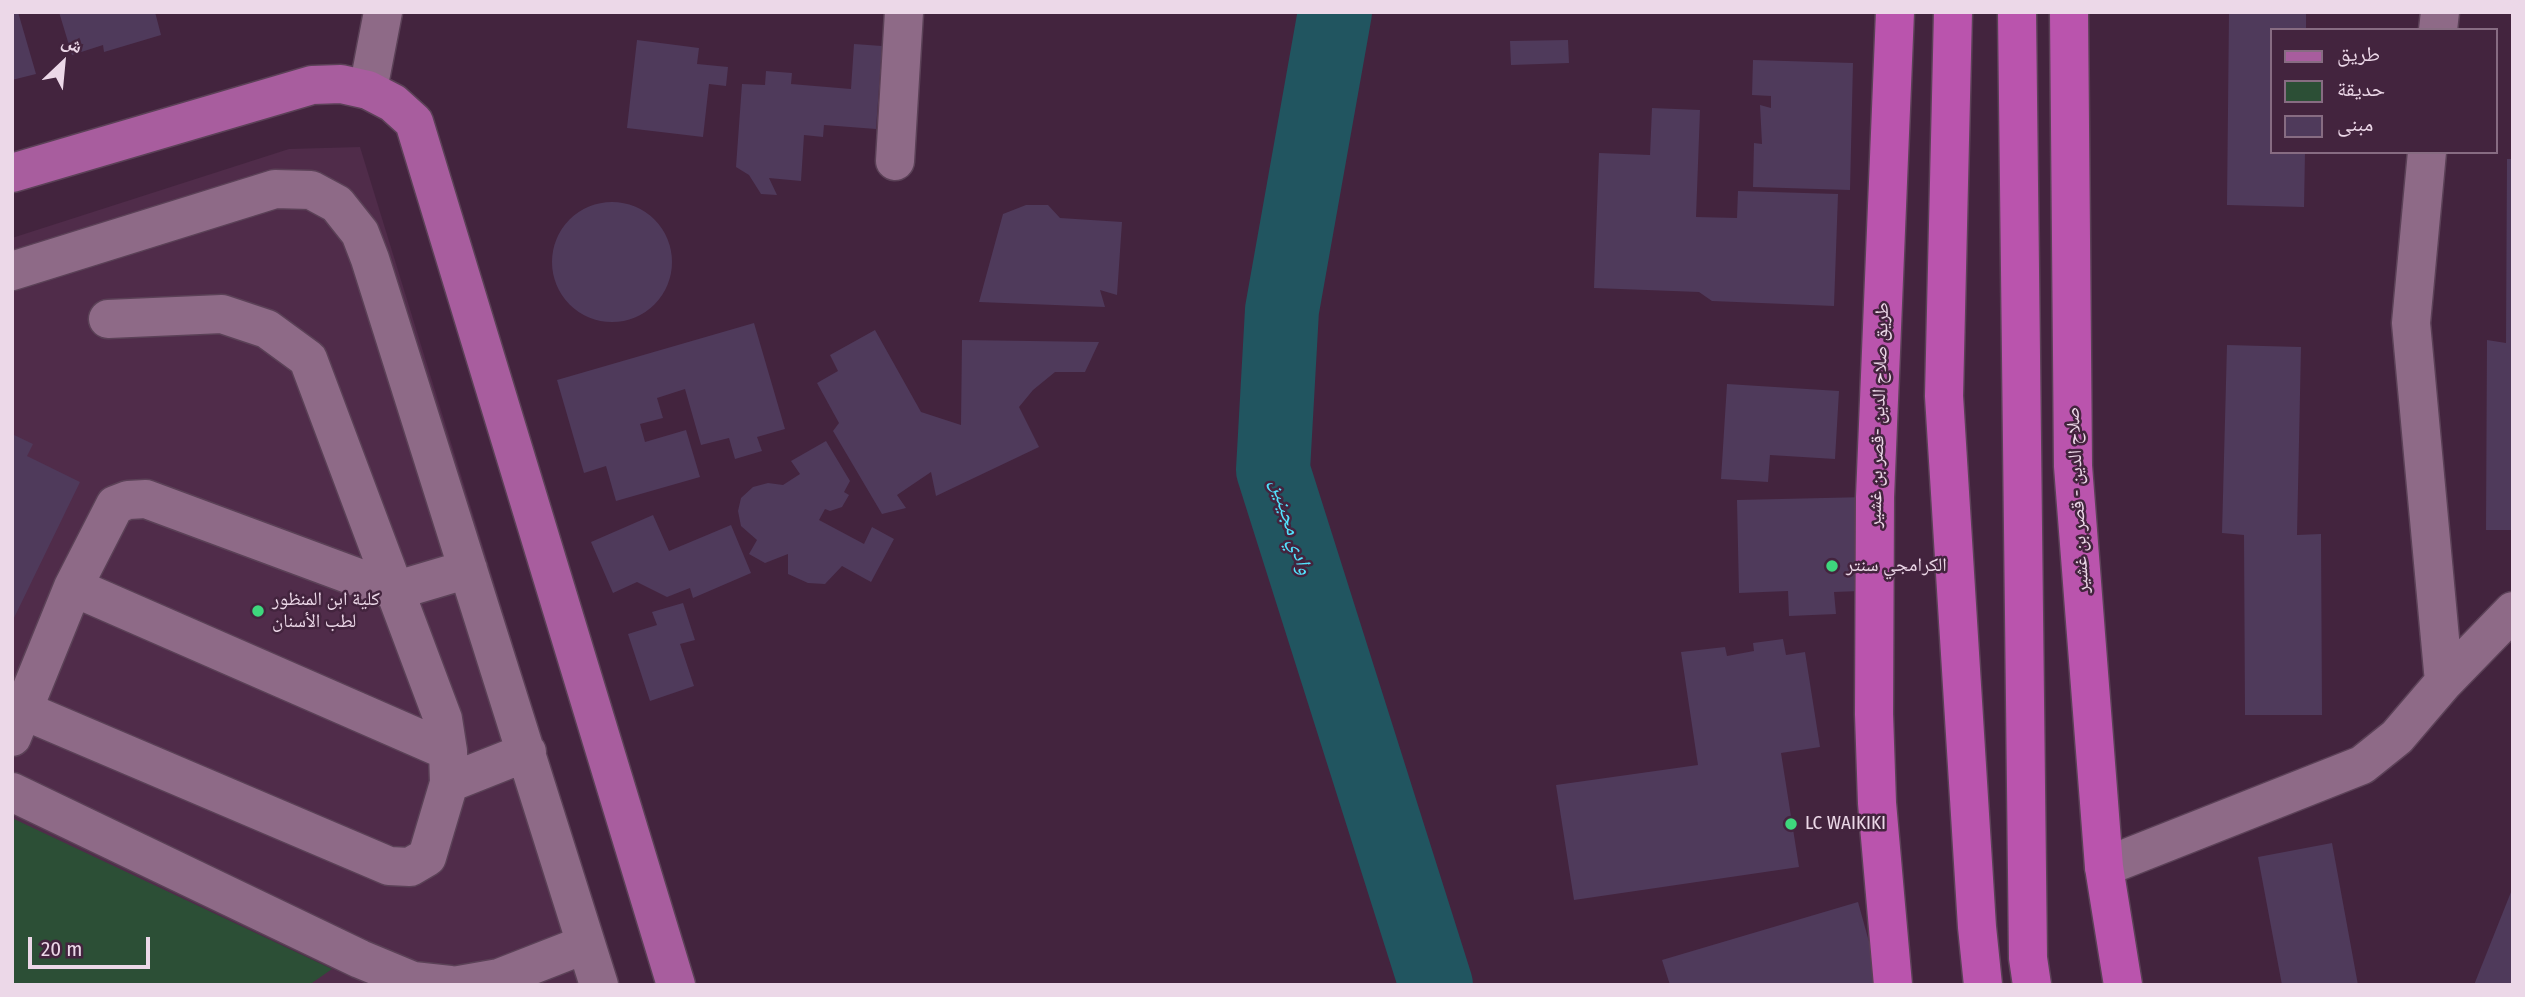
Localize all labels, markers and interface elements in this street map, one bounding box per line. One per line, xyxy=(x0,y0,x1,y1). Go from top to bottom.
north arrow xyxy=(28,28,98,98)
legend xyxy=(2270,28,2497,154)
text: ش xyxy=(58,29,87,58)
text: طريق xyxy=(2337,41,2380,67)
text: حديقة xyxy=(2337,76,2385,102)
text: مبنى xyxy=(2337,111,2373,137)
street label: طريق صلاح الدين -قصر بن غشير xyxy=(1864,302,1894,528)
street label: صلاح الدين - قصر بن غشير xyxy=(2062,406,2094,594)
water label: وادي مجينين xyxy=(1265,476,1317,578)
place label: الكرامجي سنتر xyxy=(1846,555,1947,577)
marker: الكرامجي سنتر xyxy=(1824,558,1840,574)
place label: كلية ابن المنظور لطب الأسنان xyxy=(272,589,380,633)
marker: كلية ابن المنظور لطب الأسنان xyxy=(250,603,266,619)
place label: LC WAIKIKI xyxy=(1805,813,1886,835)
marker: LC WAIKIKI xyxy=(1783,816,1799,832)
scale bar xyxy=(32,923,154,967)
text: 20 m xyxy=(41,936,82,962)

